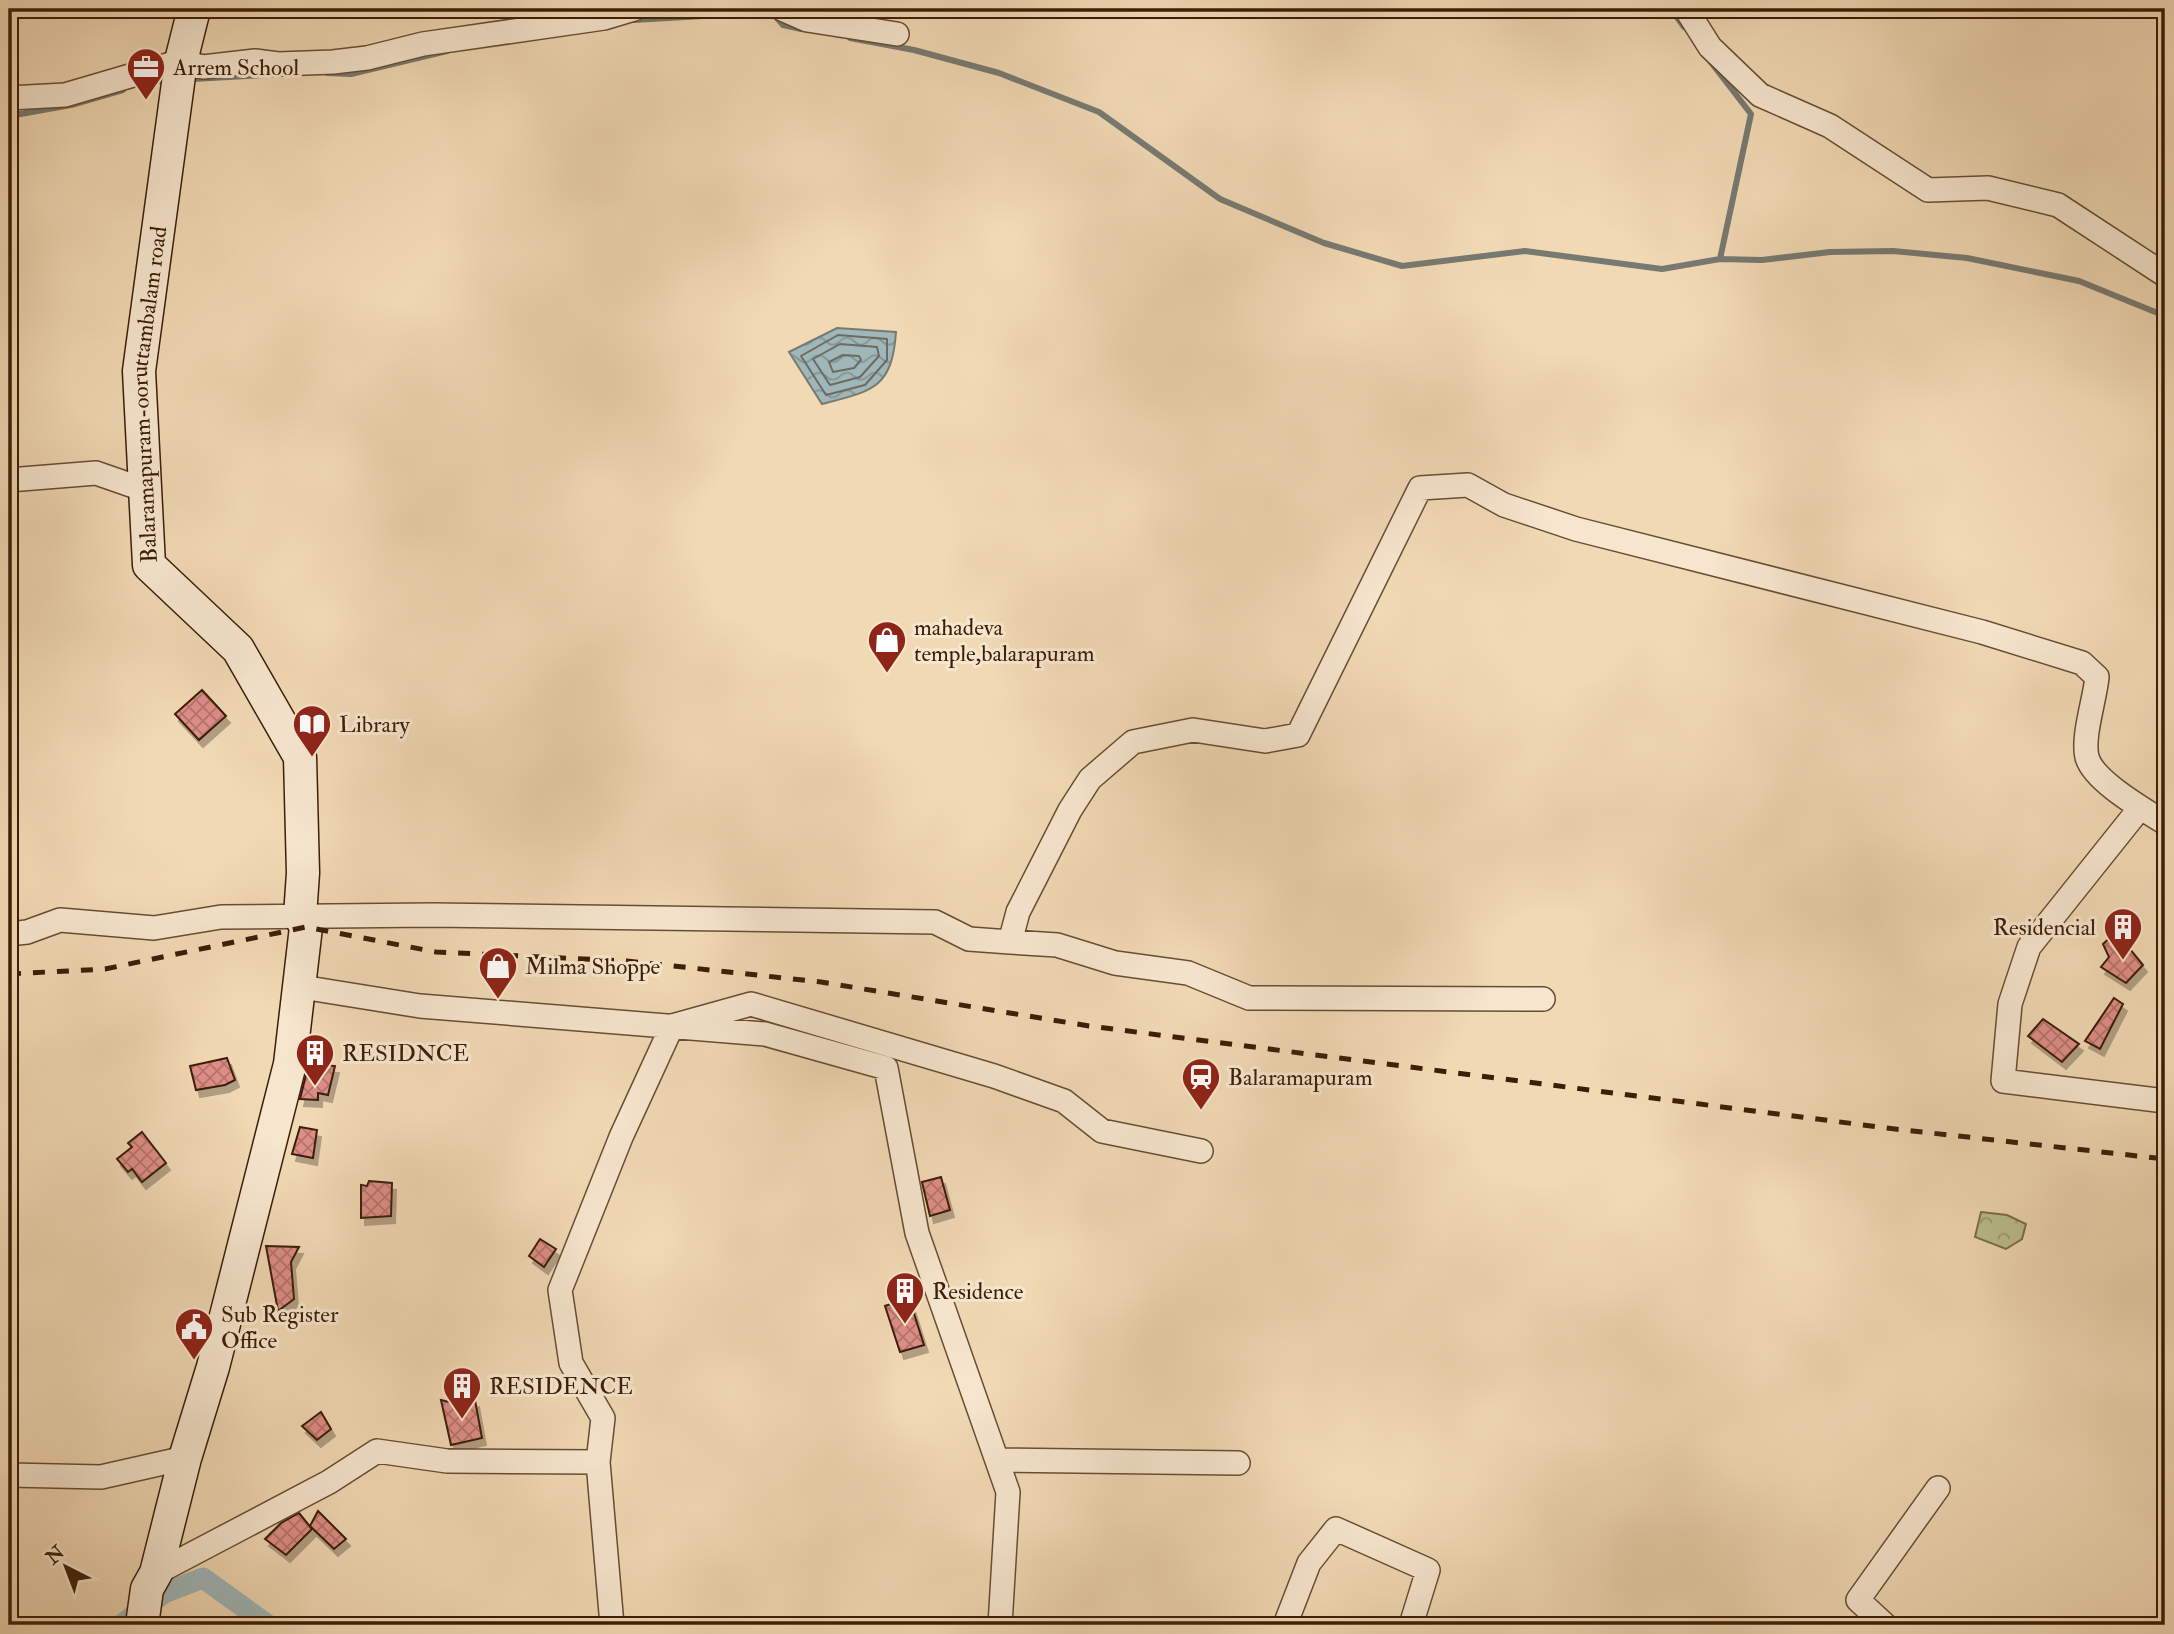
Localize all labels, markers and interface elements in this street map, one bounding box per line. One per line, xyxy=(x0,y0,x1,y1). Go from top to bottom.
office icon: Arrem School xyxy=(125,46,167,101)
place label: Arrem School xyxy=(172,53,299,82)
street label: Balaramapuram-ooruttambalam road xyxy=(125,224,173,564)
place label: mahadeva temple,balarapuram xyxy=(914,613,1095,669)
shop icon: mahadeva temple,balarapuram xyxy=(866,619,908,674)
library icon: Library xyxy=(291,703,333,758)
place label: Library xyxy=(339,710,410,739)
building icon: Residencial xyxy=(2102,906,2144,961)
place label: Residencial xyxy=(1993,913,2096,942)
shop icon: Milma Shoppe xyxy=(477,945,519,1000)
place label: Milma Shoppe xyxy=(525,952,661,982)
building icon: RESIDNCE xyxy=(294,1032,336,1087)
place label: RESIDNCE xyxy=(342,1039,469,1068)
station icon: Balaramapuram xyxy=(1180,1056,1222,1111)
place label: Balaramapuram xyxy=(1228,1063,1373,1093)
building icon: Residence xyxy=(884,1270,926,1325)
place label: Residence xyxy=(932,1277,1024,1306)
place label: Sub Register Office xyxy=(221,1300,339,1355)
public building icon: Sub Register Office xyxy=(173,1306,215,1361)
building icon: RESIDENCE xyxy=(441,1365,483,1420)
place label: RESIDENCE xyxy=(489,1372,633,1401)
north arrow xyxy=(32,1532,102,1602)
text: N xyxy=(40,1540,70,1570)

